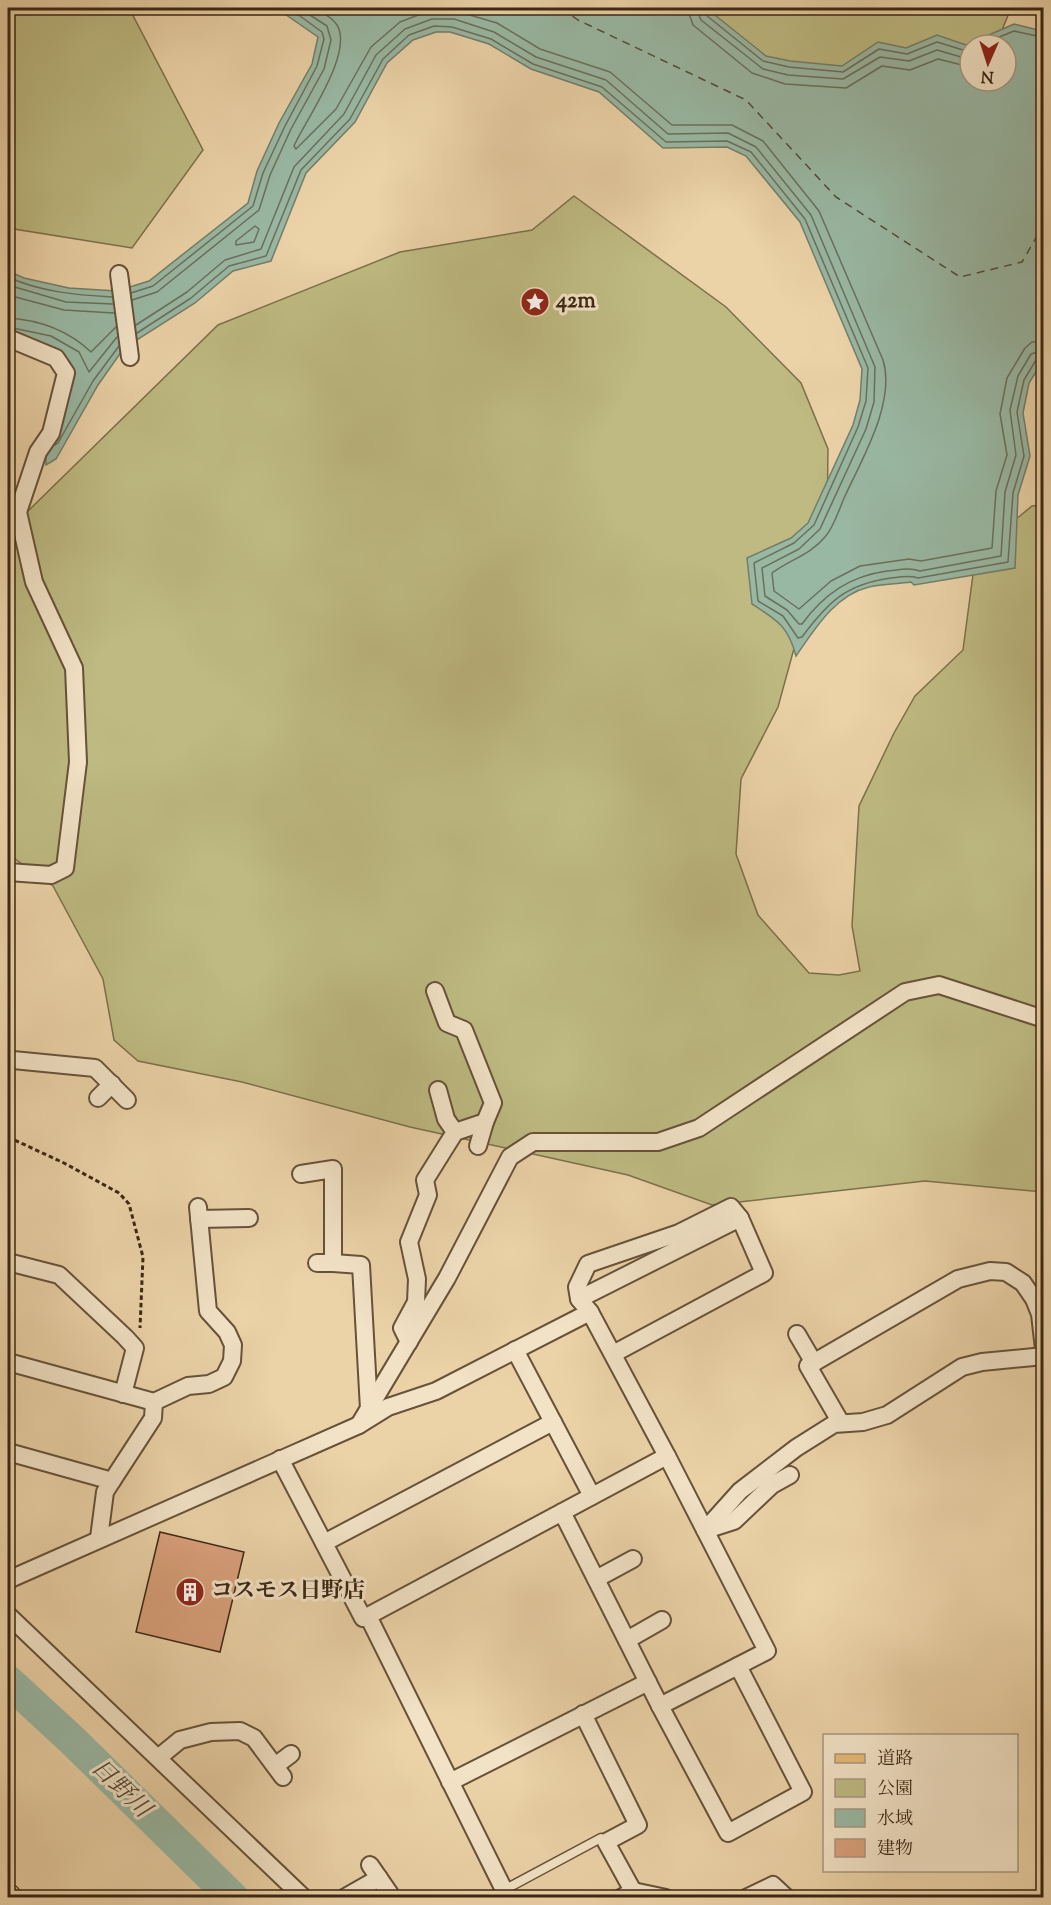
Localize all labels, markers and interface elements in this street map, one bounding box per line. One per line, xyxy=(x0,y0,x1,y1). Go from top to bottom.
north arrow xyxy=(958,33,1018,93)
text: N xyxy=(980,64,994,87)
place icon: 42m xyxy=(519,286,551,318)
place label: 42m xyxy=(555,286,596,318)
building icon: コスモス日野店 xyxy=(174,1576,206,1608)
place label: コスモス日野店 xyxy=(211,1576,365,1608)
legend xyxy=(823,1734,1018,1872)
text: 道路 xyxy=(877,1747,913,1773)
water label: 日野川 xyxy=(82,1752,160,1828)
text: 公園 xyxy=(877,1777,913,1803)
text: 水域 xyxy=(877,1807,913,1833)
text: 建物 xyxy=(877,1837,913,1863)

